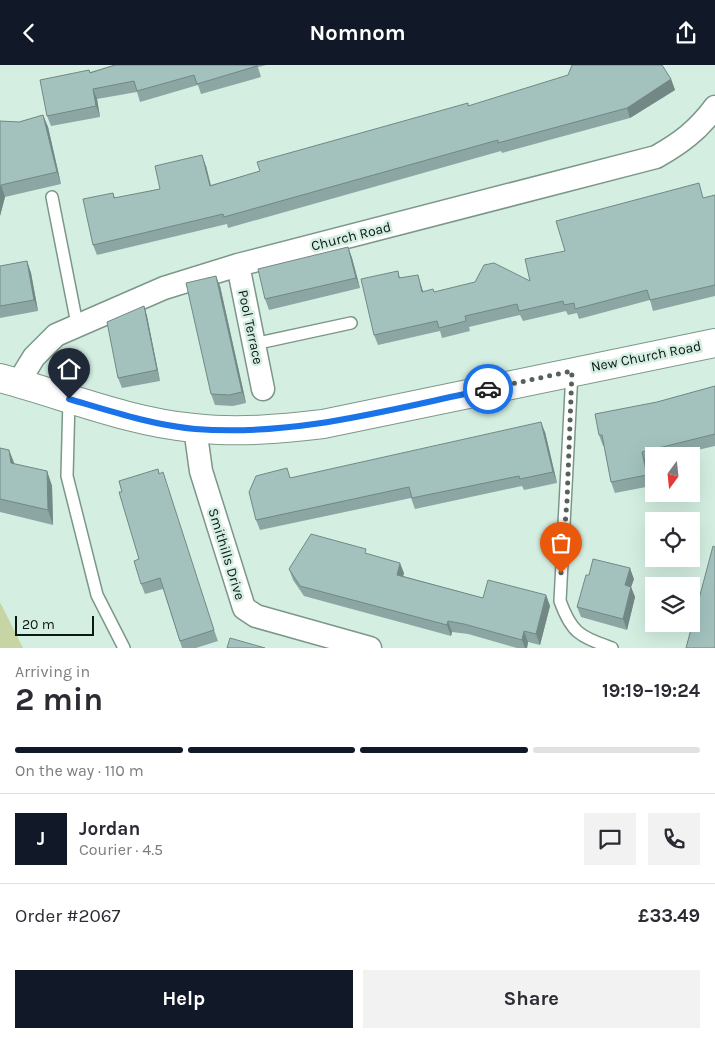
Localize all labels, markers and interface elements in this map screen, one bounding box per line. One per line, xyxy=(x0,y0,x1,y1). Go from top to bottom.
icon: back xyxy=(15,19,43,47)
icon: share xyxy=(672,19,700,47)
text: Nomnom xyxy=(309,20,406,46)
street label: Church Road xyxy=(309,218,393,255)
street label: Pool Terrace xyxy=(234,288,267,366)
street label: New Church Road xyxy=(589,337,703,376)
pin xyxy=(48,348,90,399)
icon: home xyxy=(55,355,83,383)
courier xyxy=(463,364,513,414)
icon: car xyxy=(474,375,502,403)
north arrow xyxy=(645,447,700,503)
map controls xyxy=(645,447,700,632)
street label: Smithills Drive xyxy=(205,506,249,602)
button: locate xyxy=(645,512,700,567)
pin xyxy=(540,522,582,573)
icon: bag xyxy=(547,529,575,557)
button: layers xyxy=(645,577,700,632)
scale bar xyxy=(15,613,94,636)
text: 20 m xyxy=(22,616,55,633)
text: Arriving in xyxy=(15,662,90,681)
text: 19:19–19:24 xyxy=(602,680,700,702)
text: 2 min xyxy=(15,681,103,718)
text: On the way · 110 m xyxy=(15,761,144,780)
button: chat xyxy=(584,813,636,865)
button: phone xyxy=(648,813,700,865)
text: Jordan xyxy=(79,818,140,840)
text: J xyxy=(37,828,45,850)
text: Courier · 4.5 xyxy=(79,840,163,859)
text: Order #2067 xyxy=(15,905,121,927)
text: £33.49 xyxy=(638,905,700,927)
button: Help xyxy=(15,970,353,1028)
button: Share xyxy=(363,970,700,1028)

